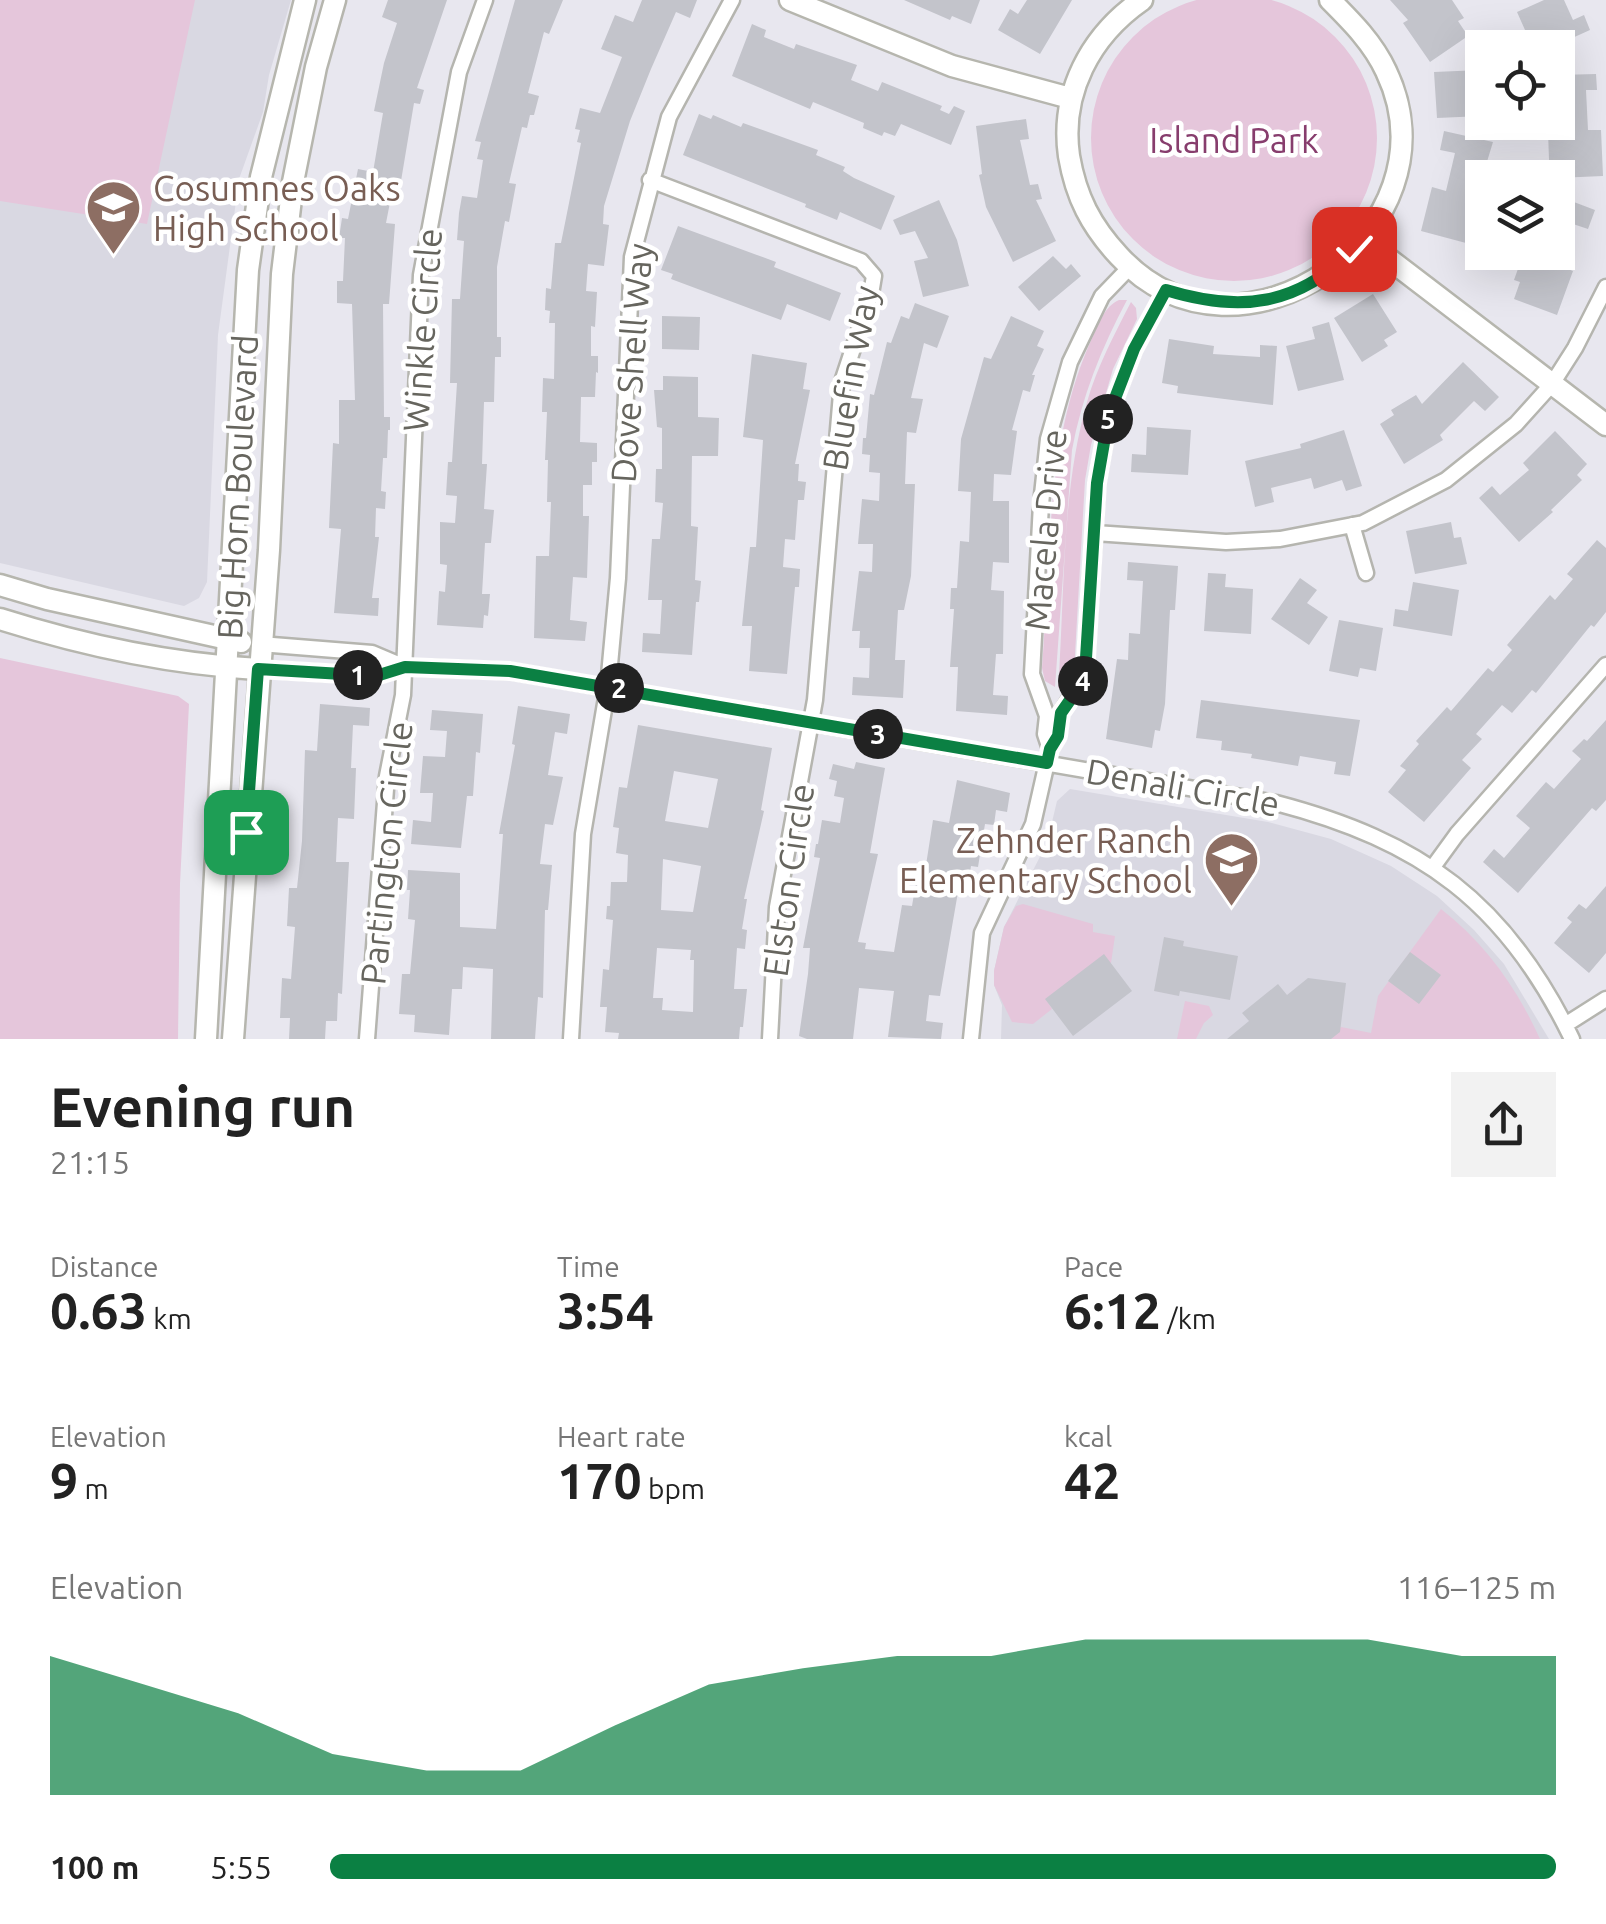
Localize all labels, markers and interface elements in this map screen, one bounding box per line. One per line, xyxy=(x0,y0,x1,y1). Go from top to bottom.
map controls xyxy=(1465,30,1575,270)
button: locate xyxy=(1465,30,1575,140)
park label: Island Park xyxy=(1149,120,1319,160)
button: layers xyxy=(1465,160,1575,270)
place label: Cosumnes Oaks High School xyxy=(153,168,401,248)
school or university icon: Cosumnes Oaks High School xyxy=(84,178,144,257)
pin xyxy=(1312,207,1397,292)
icon: check xyxy=(1327,222,1382,277)
street label: Winkle Circle xyxy=(395,227,449,433)
street label: Dove Shell Way xyxy=(603,242,659,484)
street label: Bluefin Way xyxy=(814,282,886,474)
street label: Big Horn Boulevard xyxy=(209,334,265,640)
pin: 5 xyxy=(1083,394,1133,444)
text: 5 xyxy=(1100,403,1116,434)
street label: Macela Drive xyxy=(1016,428,1074,632)
pin: 1 xyxy=(333,650,383,700)
pin: 4 xyxy=(1058,656,1108,706)
text: 1 xyxy=(350,659,366,690)
pin: 2 xyxy=(594,663,644,713)
text: 4 xyxy=(1075,665,1091,696)
text: 2 xyxy=(611,672,627,703)
pin: 3 xyxy=(853,709,903,759)
text: 3 xyxy=(870,718,886,749)
street label: Partington Circle xyxy=(352,719,420,987)
street label: Denali Circle xyxy=(1083,750,1283,824)
street label: Elston Circle xyxy=(755,781,821,979)
pin xyxy=(204,790,289,875)
icon: arrive xyxy=(219,805,274,860)
place label: Zehnder Ranch Elementary School xyxy=(899,820,1192,900)
school or university icon: Zehnder Ranch Elementary School xyxy=(1201,830,1261,909)
button: share xyxy=(1451,1072,1556,1177)
text: Evening run xyxy=(50,1076,355,1137)
text: 21:15 xyxy=(50,1144,130,1180)
text: Distance xyxy=(50,1251,158,1282)
text: Time xyxy=(557,1251,620,1282)
text: Pace xyxy=(1064,1251,1123,1282)
text: 0.63 xyxy=(50,1282,147,1338)
text: 3:54 xyxy=(557,1282,654,1338)
text: 6:12 xyxy=(1064,1282,1161,1338)
text: km xyxy=(147,1303,192,1334)
text: /km xyxy=(1161,1303,1216,1334)
text: Elevation xyxy=(50,1421,167,1452)
text: Heart rate xyxy=(557,1421,686,1452)
text: kcal xyxy=(1064,1421,1112,1452)
text: 9 xyxy=(50,1452,78,1508)
text: 170 xyxy=(557,1452,642,1508)
text: 42 xyxy=(1064,1452,1120,1508)
text: m xyxy=(78,1473,109,1504)
text: bpm xyxy=(642,1473,705,1504)
text: Elevation xyxy=(50,1569,183,1605)
text: 116–125 m xyxy=(1397,1569,1556,1605)
text: 100 m xyxy=(50,1849,139,1885)
text: 5:55 xyxy=(210,1849,272,1885)

